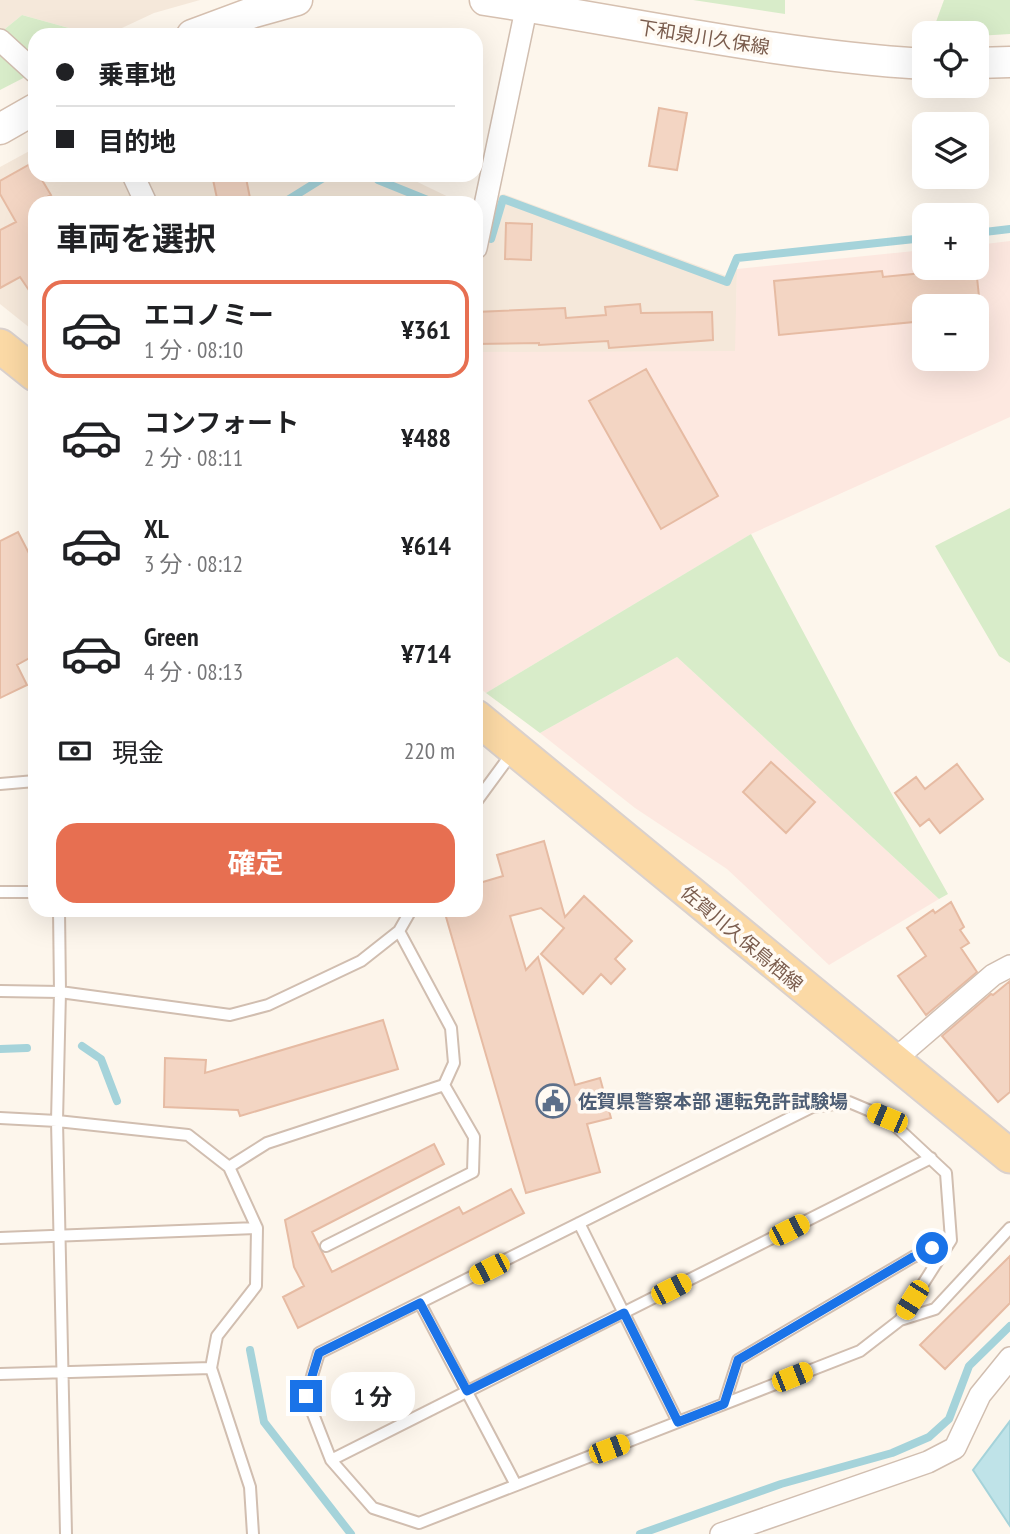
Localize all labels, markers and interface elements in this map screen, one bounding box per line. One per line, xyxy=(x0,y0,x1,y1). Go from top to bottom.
street label: 下和泉川久保線 xyxy=(636,15,772,59)
map controls xyxy=(912,21,989,371)
button: locate xyxy=(912,21,989,98)
text: 乗車地 xyxy=(98,58,176,91)
button: layers xyxy=(912,112,989,189)
text: 目的地 xyxy=(98,125,176,158)
button: + xyxy=(912,203,989,280)
text: 車両を選択 xyxy=(56,217,216,259)
button: − xyxy=(912,294,989,371)
icon: car xyxy=(60,298,123,361)
text: エコノミー xyxy=(144,298,274,331)
text: ¥361 xyxy=(401,313,451,346)
text: 1 分 · 08:10 xyxy=(144,335,243,364)
icon: car xyxy=(60,406,123,469)
text: コンフォート xyxy=(144,406,299,439)
text: ¥488 xyxy=(401,421,451,454)
text: 2 分 · 08:11 xyxy=(144,443,243,472)
text: XL xyxy=(144,512,169,545)
icon: car xyxy=(60,514,123,577)
text: ¥614 xyxy=(401,529,451,562)
text: 3 分 · 08:12 xyxy=(144,549,243,578)
text: Green xyxy=(144,620,199,653)
icon: car xyxy=(60,622,123,685)
text: ¥714 xyxy=(401,637,451,670)
text: 4 分 · 08:13 xyxy=(144,657,243,686)
icon: cash xyxy=(56,732,94,770)
text: 現金 xyxy=(112,736,164,769)
text: 220 m xyxy=(404,736,455,765)
button: 確定 xyxy=(56,823,455,903)
street label: 佐賀川久保鳥栖線 xyxy=(676,880,808,996)
public building icon: 佐賀県警察本部 運転免許試験場 xyxy=(534,1082,572,1120)
place label: 佐賀県警察本部 運転免許試験場 xyxy=(578,1089,848,1113)
car xyxy=(864,1100,911,1136)
car xyxy=(766,1211,813,1249)
route start xyxy=(916,1232,948,1264)
car xyxy=(466,1250,513,1288)
car xyxy=(648,1270,695,1308)
car xyxy=(892,1277,933,1323)
car xyxy=(769,1359,816,1395)
callout: 1 分 xyxy=(330,1372,414,1420)
route end xyxy=(290,1380,322,1412)
text: 1 分 xyxy=(354,1382,392,1411)
car xyxy=(586,1432,633,1466)

